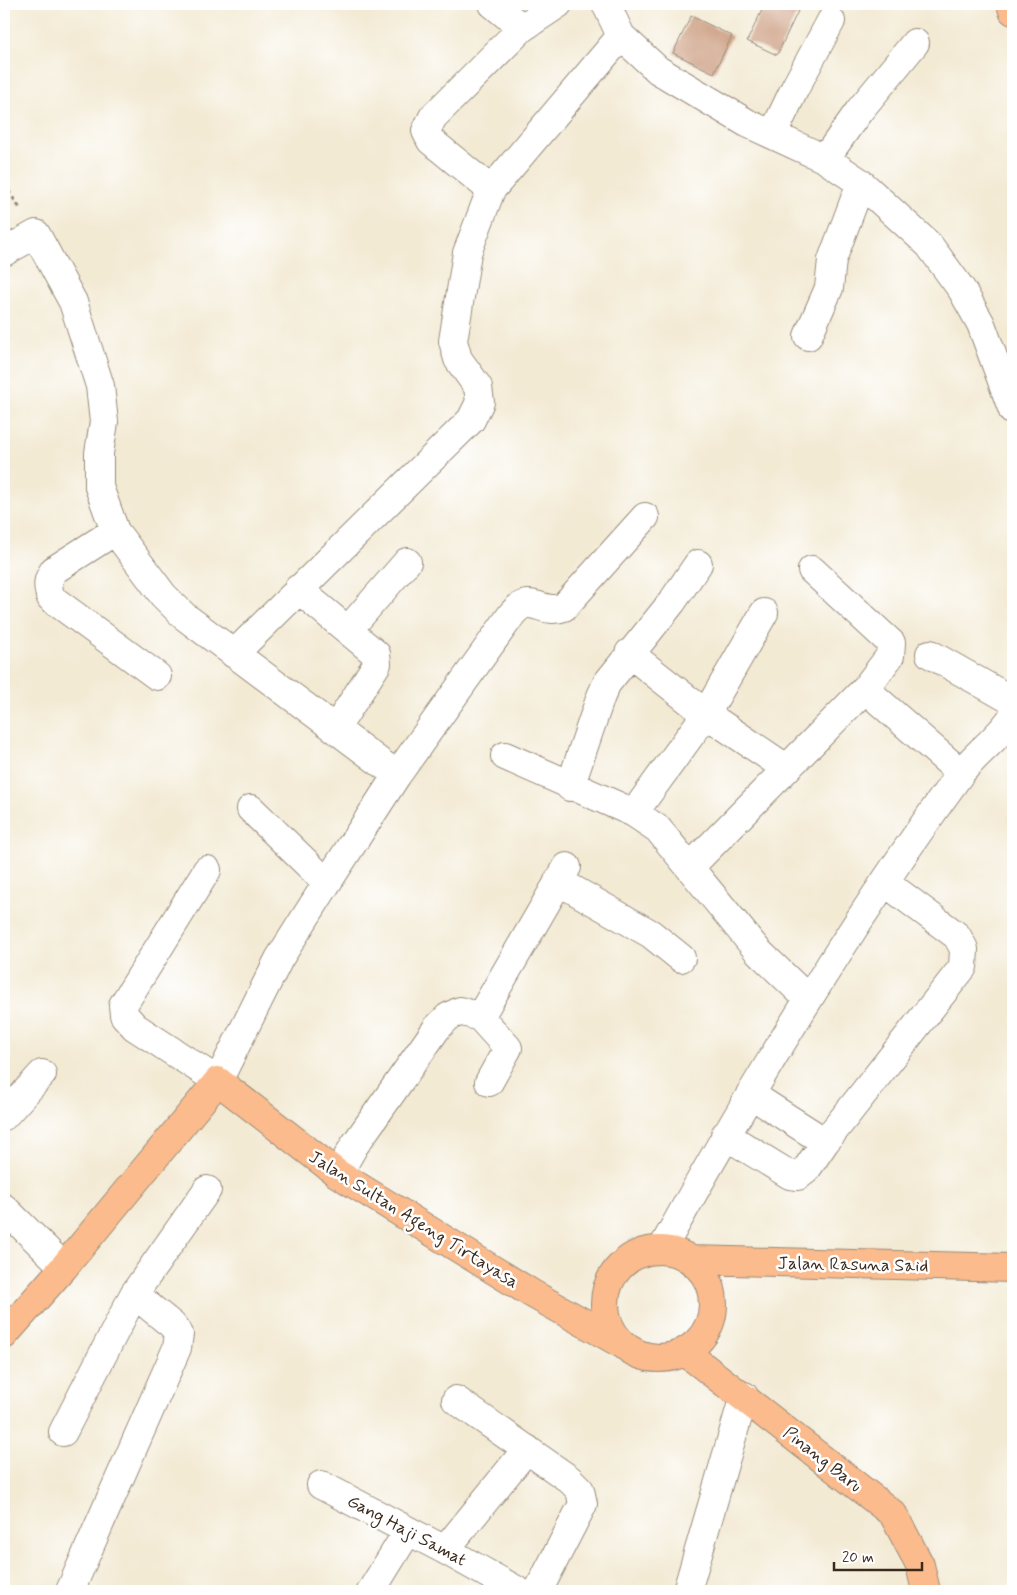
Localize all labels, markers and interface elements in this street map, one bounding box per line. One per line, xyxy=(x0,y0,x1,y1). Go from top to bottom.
street label: Jalan Sultan Ageng Tirtayasa xyxy=(303,1145,523,1296)
street label: Jalan Rasuna Said xyxy=(777,1252,929,1278)
street label: Pinang Baru xyxy=(778,1421,867,1498)
street label: Gang Haji Samat xyxy=(342,1489,471,1573)
scale bar xyxy=(834,1540,922,1572)
text: 20 m xyxy=(842,1548,874,1568)

